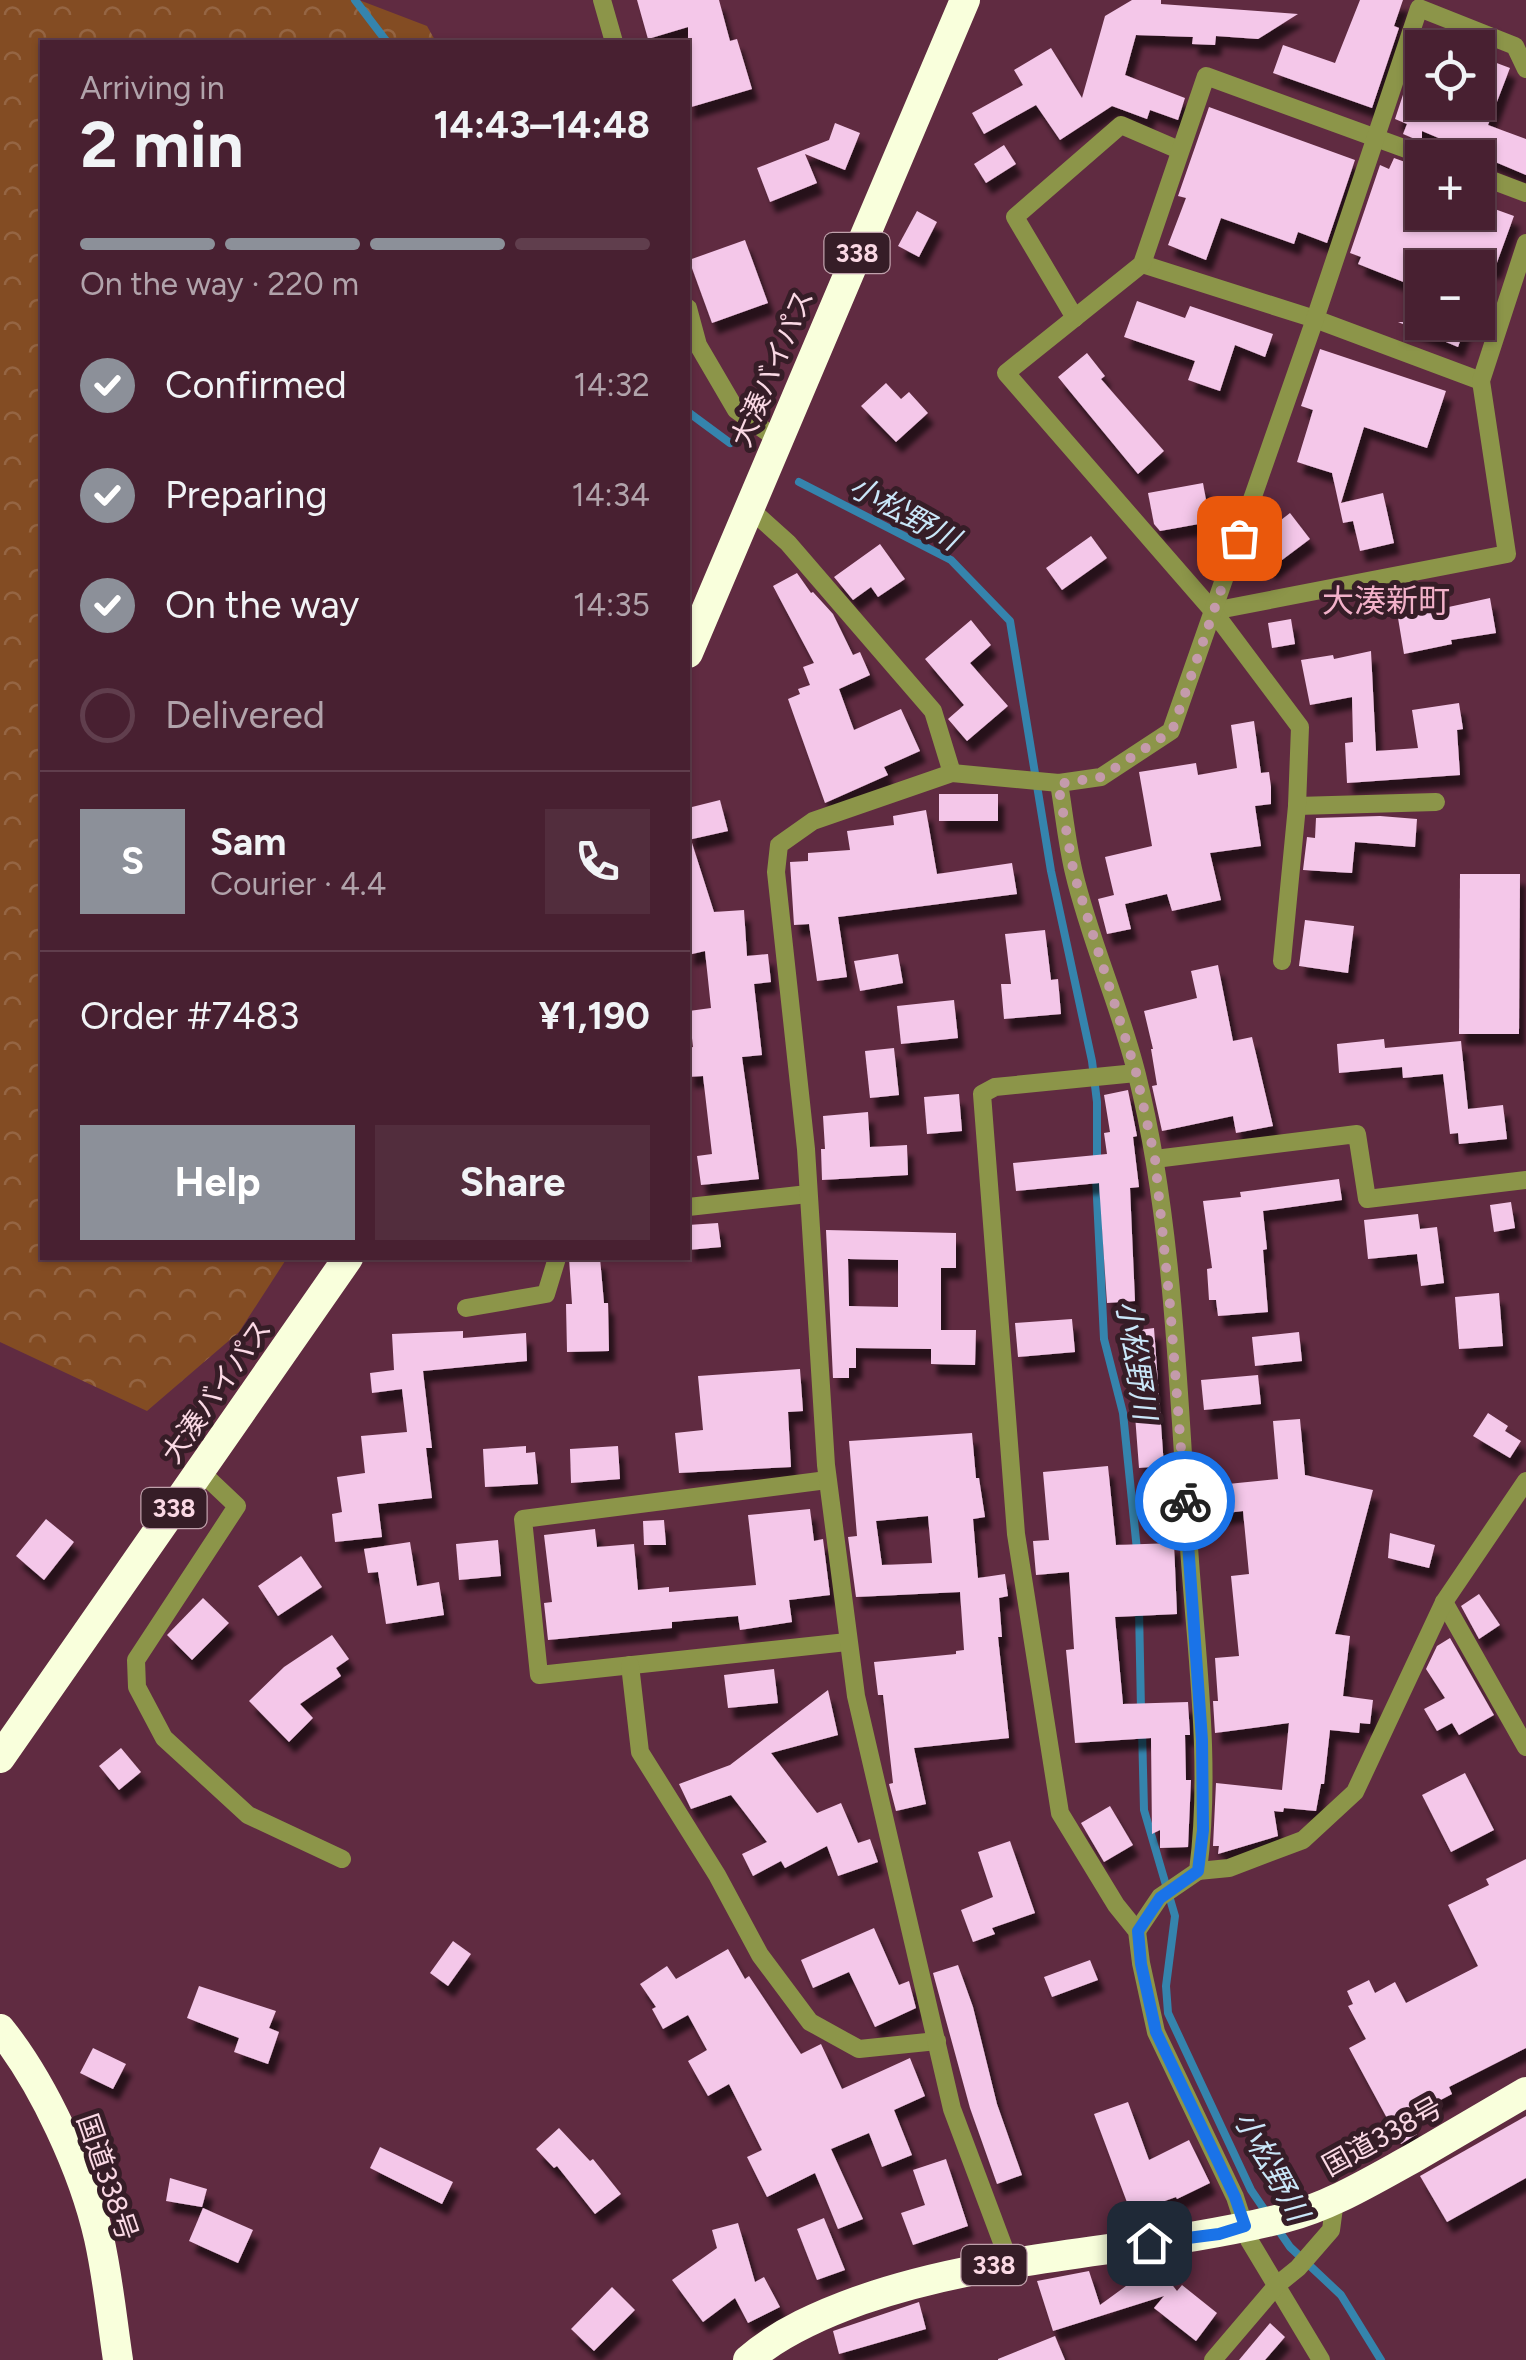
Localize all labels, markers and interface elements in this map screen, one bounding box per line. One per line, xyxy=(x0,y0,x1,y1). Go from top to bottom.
map controls xyxy=(1405,30,1495,340)
button: locate xyxy=(1405,30,1495,120)
text: Arriving in xyxy=(80,69,225,107)
text: 14:43–14:48 xyxy=(434,102,650,148)
text: 2 min xyxy=(80,105,244,183)
button: + xyxy=(1405,140,1495,230)
road number: 338 xyxy=(824,233,890,273)
button: − xyxy=(1405,250,1495,340)
text: On the way · 220 m xyxy=(80,265,359,303)
street label: 大湊バイパス xyxy=(724,284,820,452)
icon: check xyxy=(80,358,135,413)
text: Confirmed xyxy=(165,362,347,408)
text: 14:32 xyxy=(574,366,650,404)
water label: 小松野川 xyxy=(843,467,968,559)
icon: check xyxy=(80,468,135,523)
text: Preparing xyxy=(165,472,327,518)
text: 14:34 xyxy=(572,476,650,514)
pin xyxy=(1197,496,1282,581)
icon: bag xyxy=(1212,511,1267,566)
icon: check xyxy=(80,578,135,633)
text: On the way xyxy=(165,582,359,628)
district label: 大湊新町 xyxy=(1322,582,1450,620)
text: 14:35 xyxy=(573,586,650,624)
text: Delivered xyxy=(165,692,325,738)
button: phone xyxy=(545,809,650,914)
text: Sam xyxy=(210,819,286,865)
text: S xyxy=(121,838,144,884)
text: Courier · 4.4 xyxy=(210,865,386,903)
text: Order #7483 xyxy=(80,993,300,1039)
text: ¥1,190 xyxy=(539,993,650,1039)
button: Help xyxy=(80,1125,355,1240)
button: Share xyxy=(375,1125,650,1240)
water label: 小松野川 xyxy=(1109,1298,1165,1425)
street label: 大湊バイパス xyxy=(154,1313,278,1469)
courier xyxy=(1135,1451,1235,1551)
icon: bike xyxy=(1158,1474,1213,1529)
road number: 338 xyxy=(142,1488,206,1528)
street label: 国道338号 xyxy=(1316,2089,1448,2183)
water label: 小松野川 xyxy=(1226,2104,1318,2230)
street label: 国道338号 xyxy=(70,2109,146,2245)
pin xyxy=(1107,2201,1192,2286)
icon: home xyxy=(1122,2216,1177,2271)
road number: 338 xyxy=(962,2245,1026,2285)

